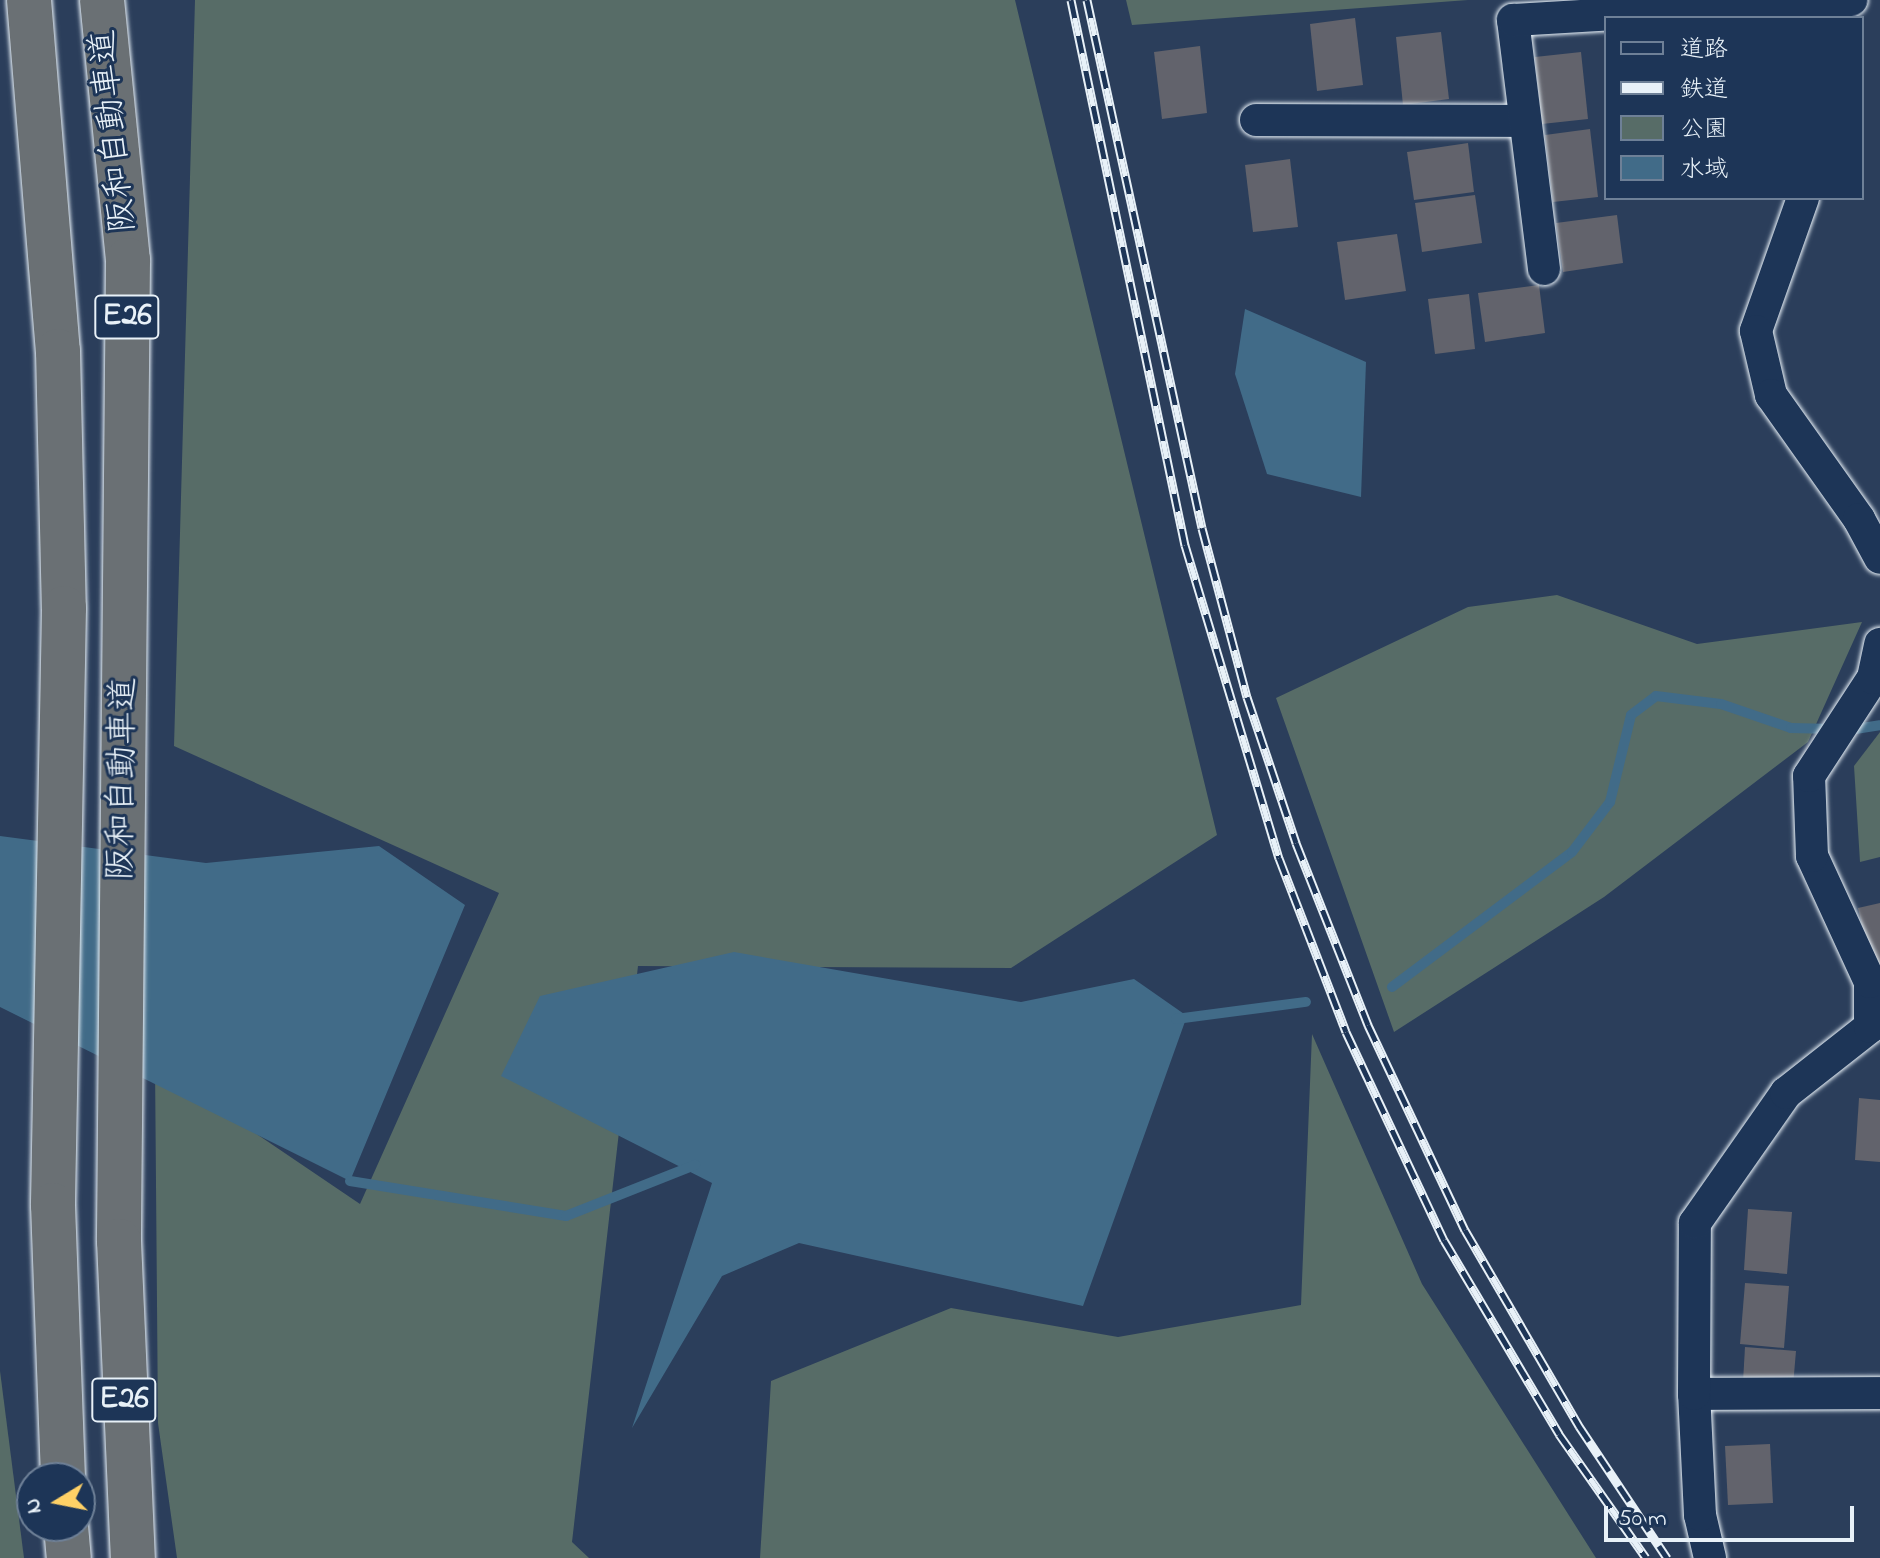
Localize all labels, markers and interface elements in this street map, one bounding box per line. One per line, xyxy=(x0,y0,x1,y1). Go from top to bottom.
legend xyxy=(1604,16,1864,200)
street label: 阪和自動車道 xyxy=(84,27,146,235)
text: 道路 xyxy=(1680,33,1728,68)
text: 鉄道 xyxy=(1680,73,1728,108)
text: 公園 xyxy=(1680,113,1728,148)
text: 水域 xyxy=(1680,153,1728,188)
road number: E26 xyxy=(93,289,161,345)
street label: 阪和自動車道 xyxy=(102,677,146,881)
road number: E26 xyxy=(90,1372,158,1428)
north arrow xyxy=(16,1462,96,1542)
scale bar xyxy=(1608,1490,1858,1540)
text: N xyxy=(17,1496,51,1516)
text: 50 m xyxy=(1618,1502,1667,1537)

